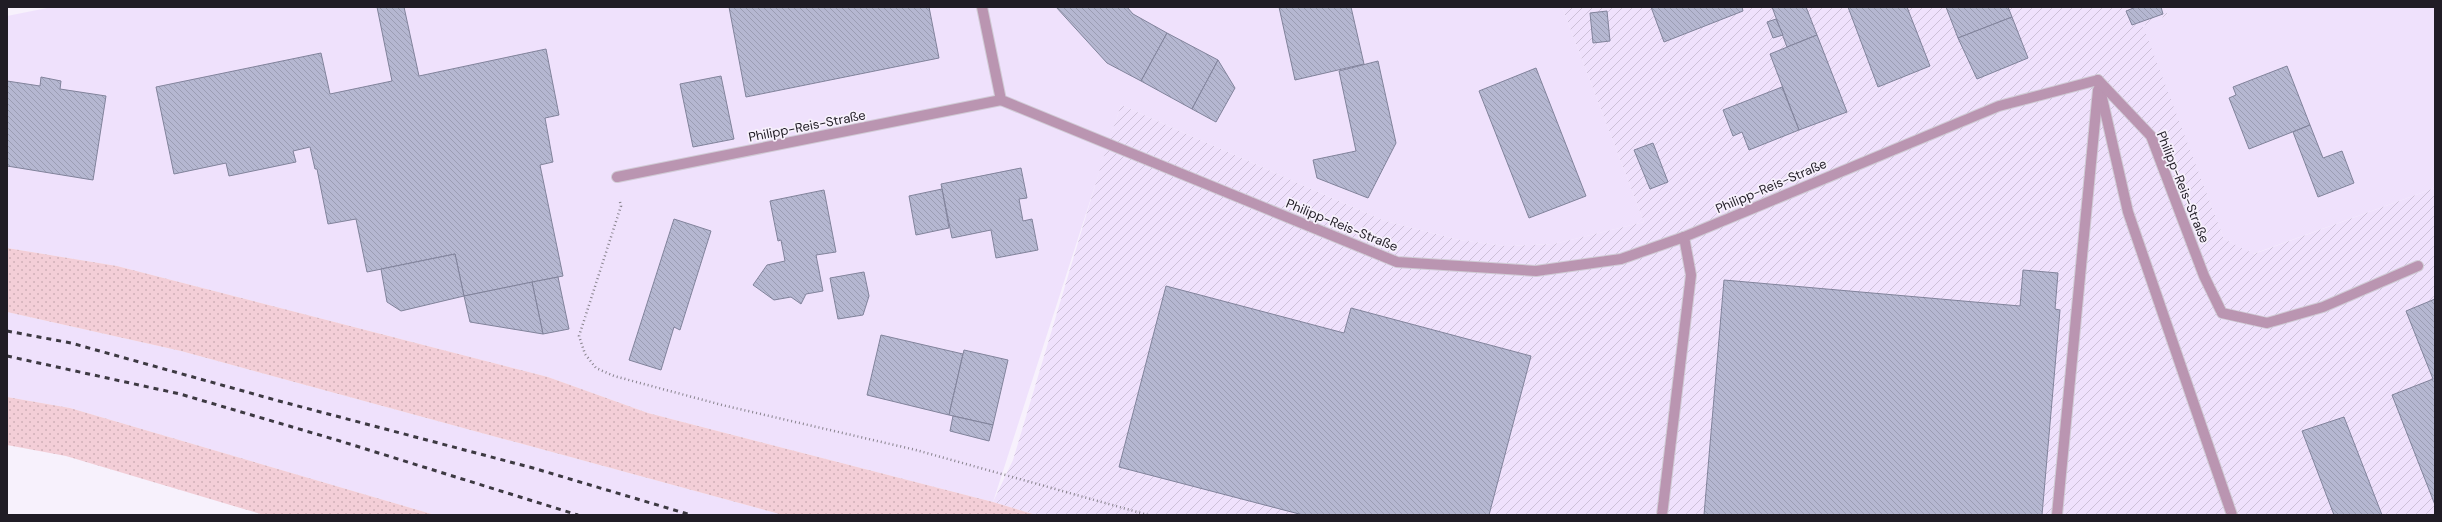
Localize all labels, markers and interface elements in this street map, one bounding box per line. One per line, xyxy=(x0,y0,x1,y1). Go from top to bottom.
street label: Philipp-Reis-Straße xyxy=(747,106,867,146)
street label: Philipp-Reis-Straße xyxy=(2153,129,2213,245)
street label: Philipp-Reis-Straße xyxy=(1713,155,1829,217)
street label: Philipp-Reis-Straße xyxy=(1284,195,1400,255)

